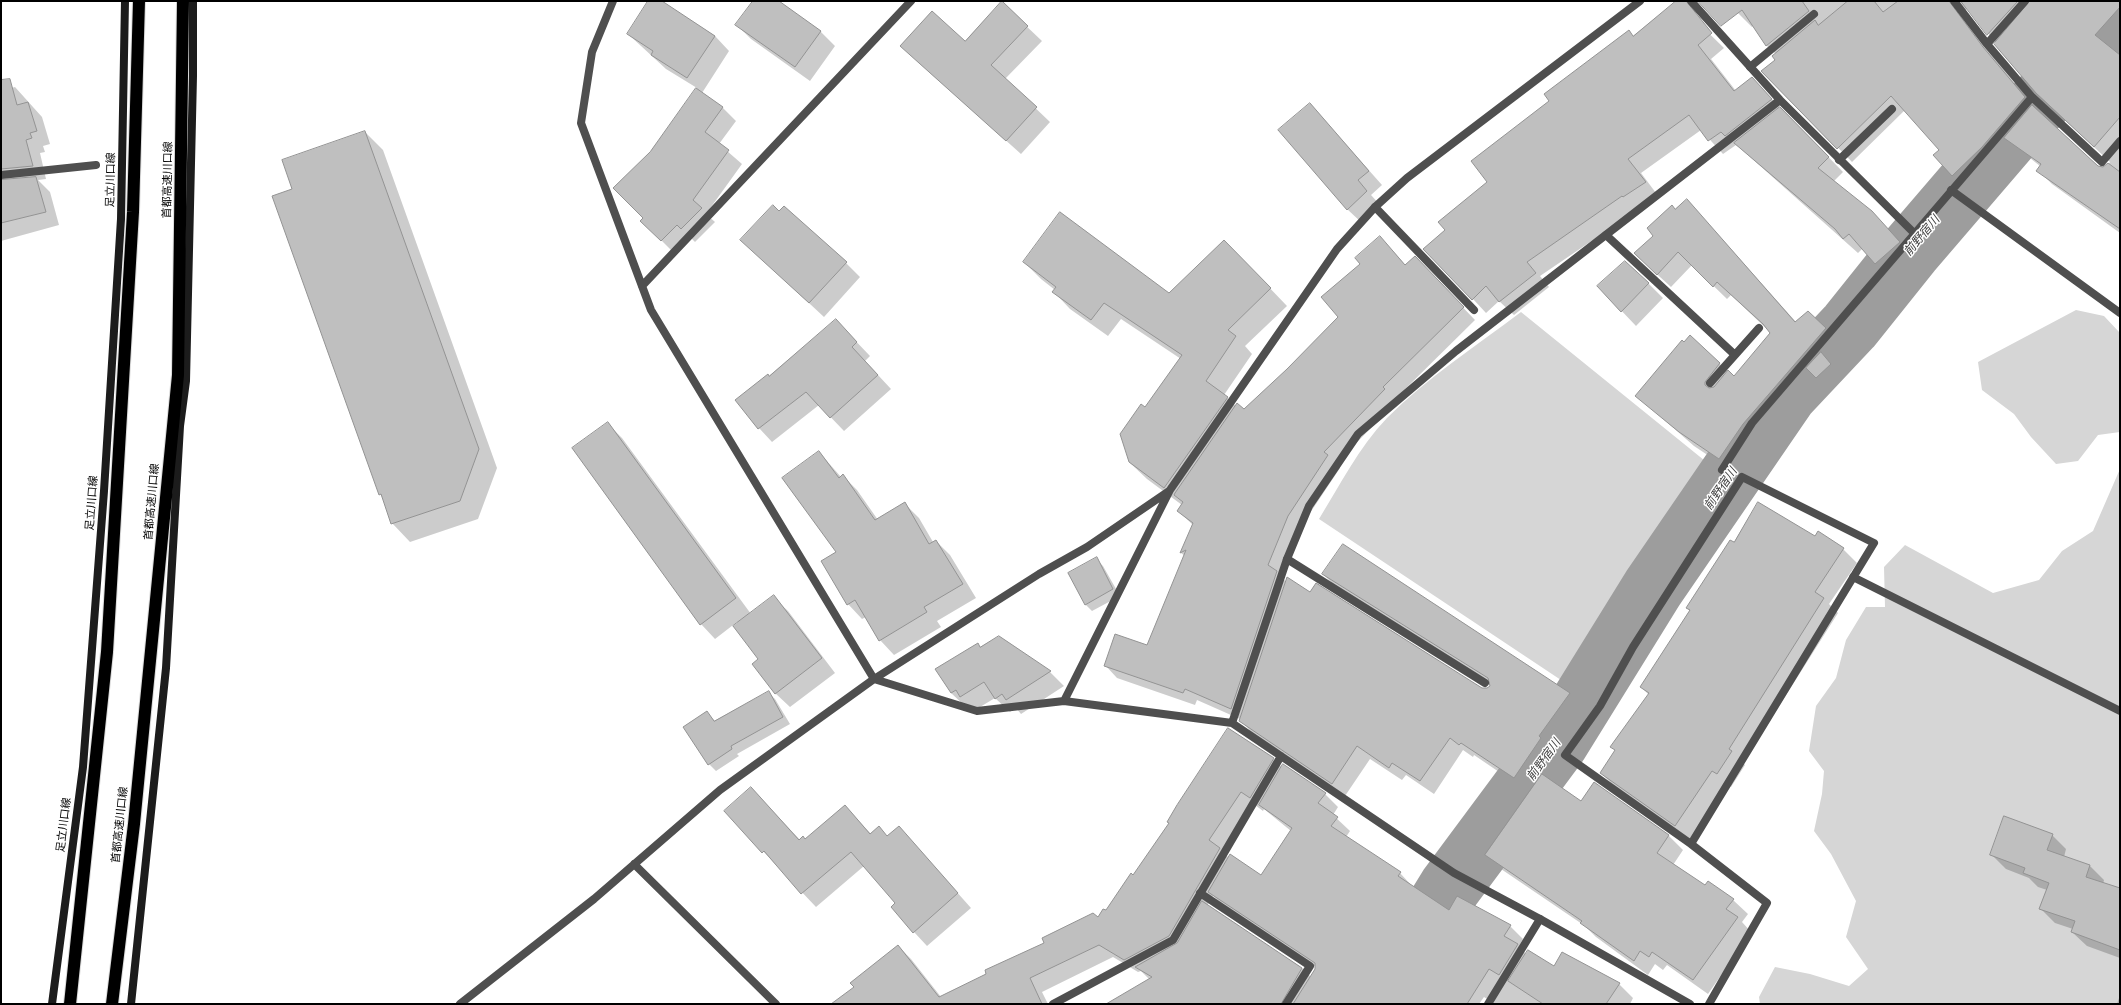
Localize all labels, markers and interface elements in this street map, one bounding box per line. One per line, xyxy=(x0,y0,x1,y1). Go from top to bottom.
street label: 首都高速川口線 xyxy=(161,141,175,219)
street label: 足立川口線 xyxy=(104,152,118,208)
water label: 前野宿川 xyxy=(1901,213,1943,259)
street label: 首都高速川口線 xyxy=(142,463,162,541)
water label: 前野宿川 xyxy=(1702,465,1740,513)
street label: 足立川口線 xyxy=(83,475,101,531)
water label: 前野宿川 xyxy=(1524,736,1564,784)
street label: 首都高速川口線 xyxy=(109,786,131,864)
street label: 足立川口線 xyxy=(54,797,74,853)

